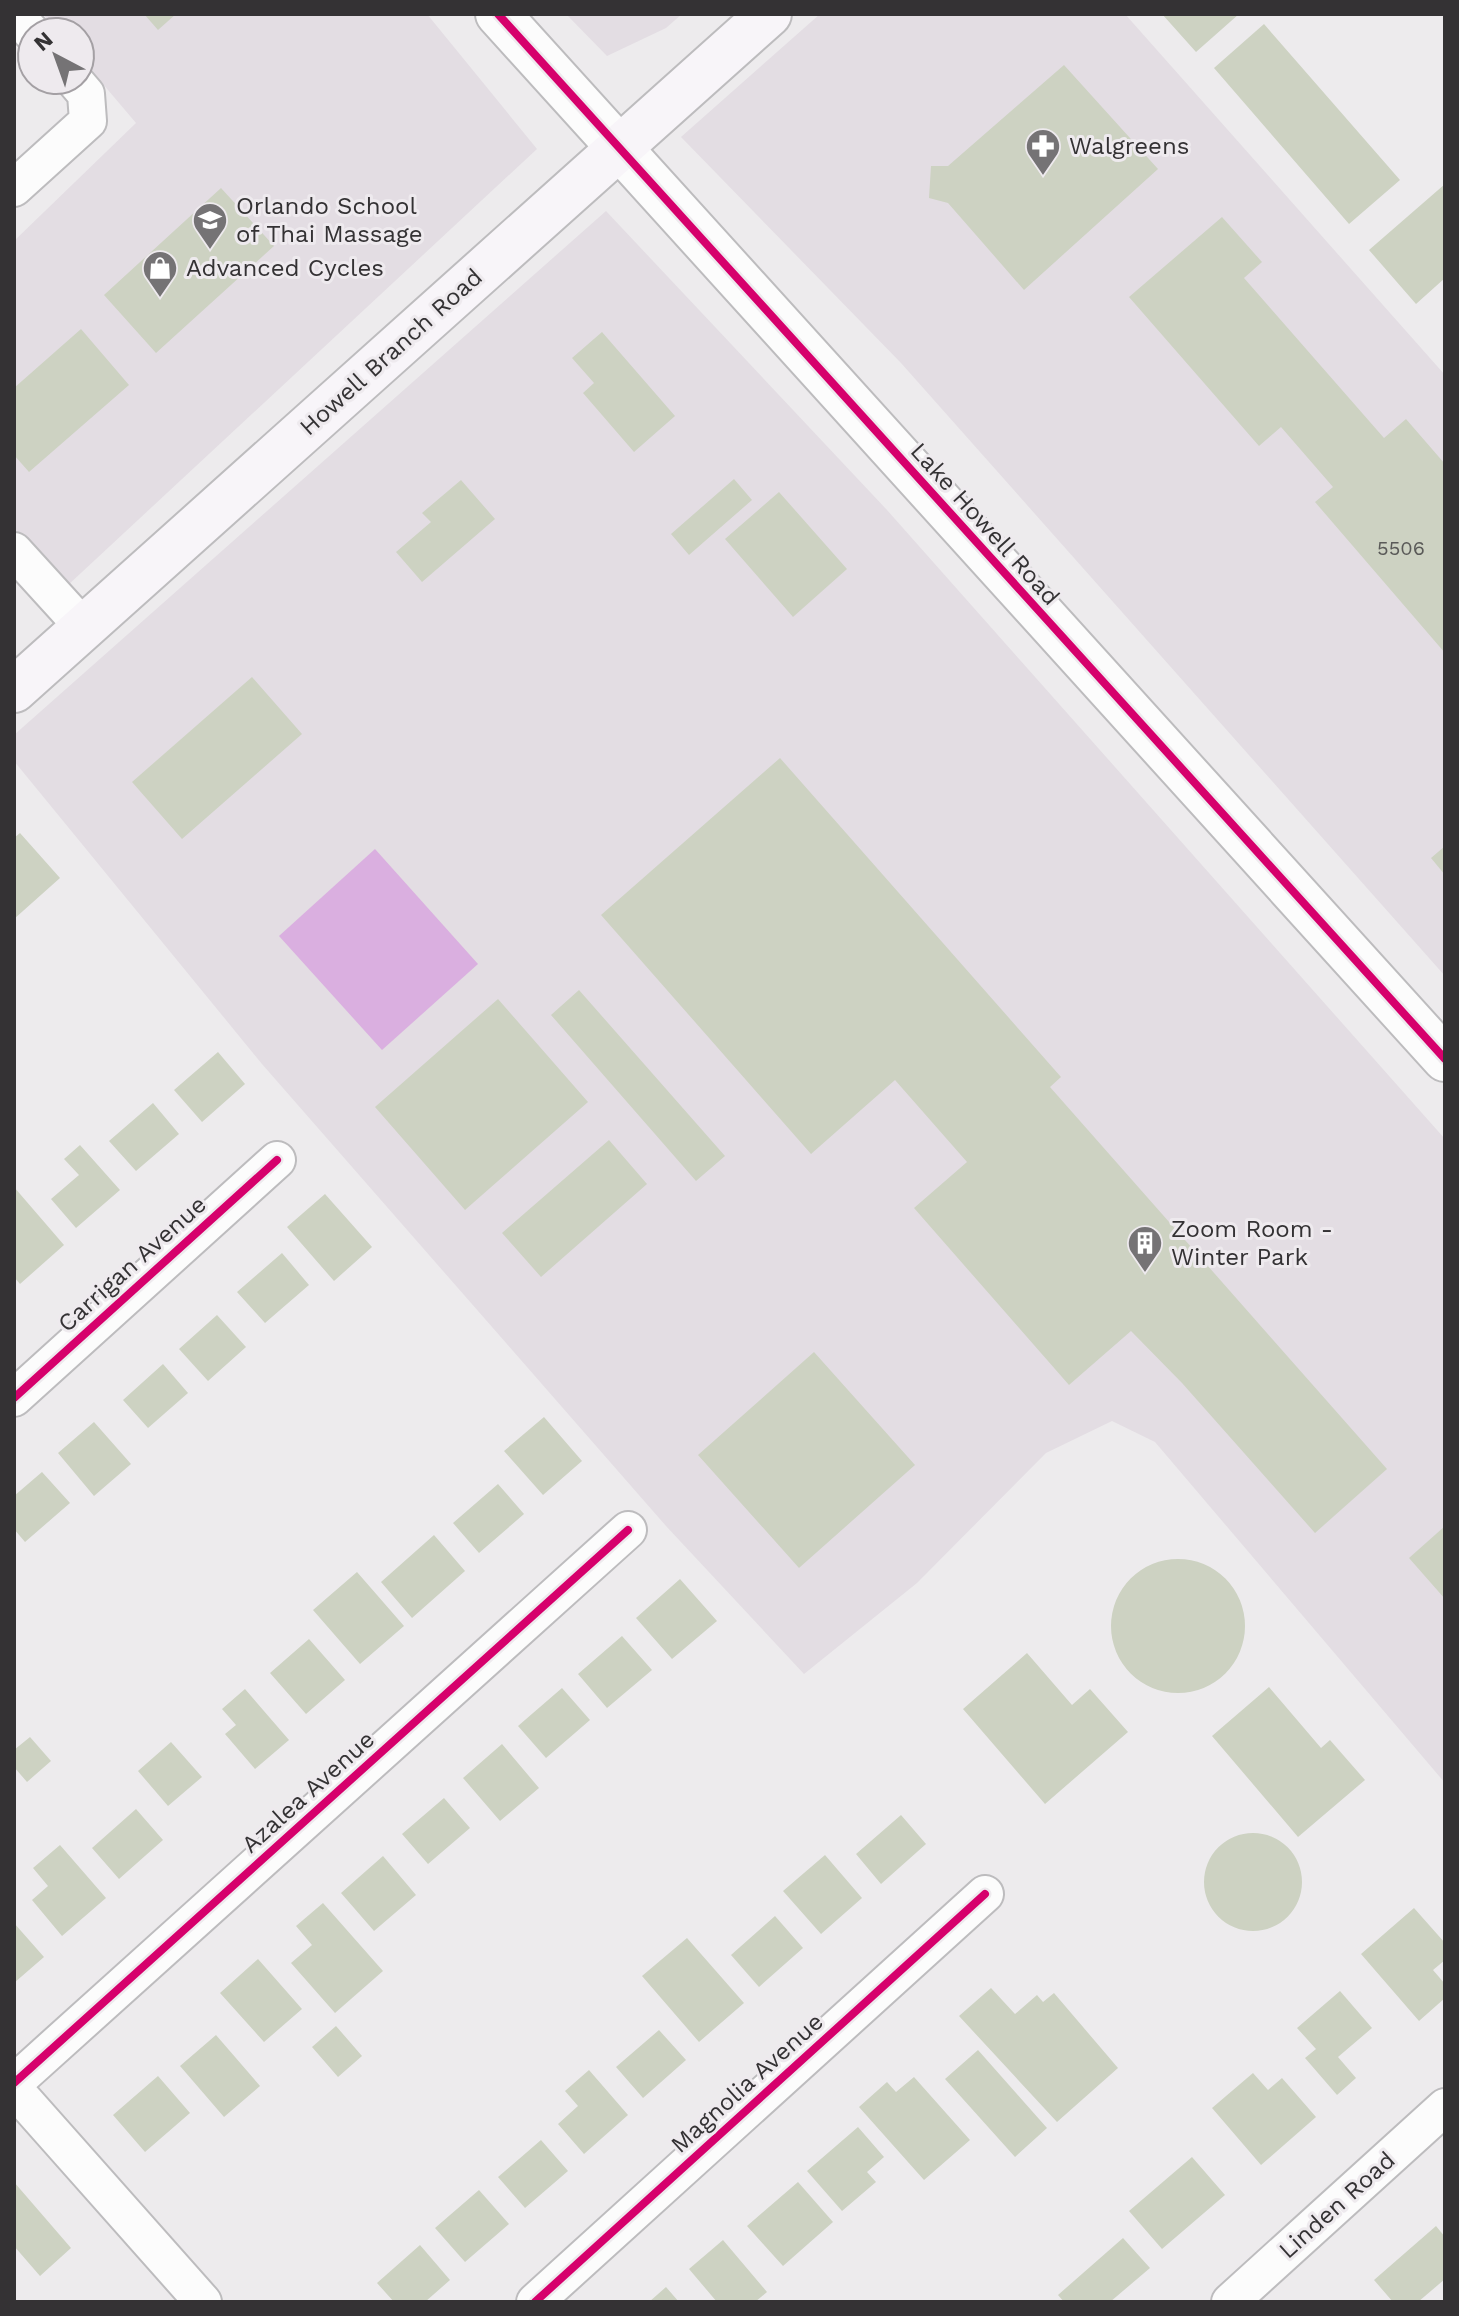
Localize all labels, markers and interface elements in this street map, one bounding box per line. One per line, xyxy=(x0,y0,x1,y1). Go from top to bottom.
north arrow xyxy=(16,16,96,96)
text: N xyxy=(29,26,58,56)
pharmacy icon: Walgreens xyxy=(1024,127,1062,177)
place label: Walgreens xyxy=(1069,132,1189,160)
place label: Orlando School of Thai Massage xyxy=(236,192,423,248)
school or university icon: Orlando School of Thai Massage xyxy=(191,201,229,251)
shop icon: Advanced Cycles xyxy=(141,249,179,299)
place label: Advanced Cycles xyxy=(186,254,384,282)
street label: Howell Branch Road xyxy=(294,263,488,441)
street label: Lake Howell Road xyxy=(905,437,1065,611)
house number: 5506 xyxy=(1377,536,1425,560)
street label: Carrigan Avenue xyxy=(52,1190,212,1338)
place label: Zoom Room - Winter Park xyxy=(1171,1215,1333,1271)
building icon: Zoom Room - Winter Park xyxy=(1126,1224,1164,1274)
street label: Azalea Avenue xyxy=(236,1725,380,1859)
street label: Magnolia Avenue xyxy=(665,2007,829,2159)
street label: Linden Road xyxy=(1273,2146,1401,2264)

